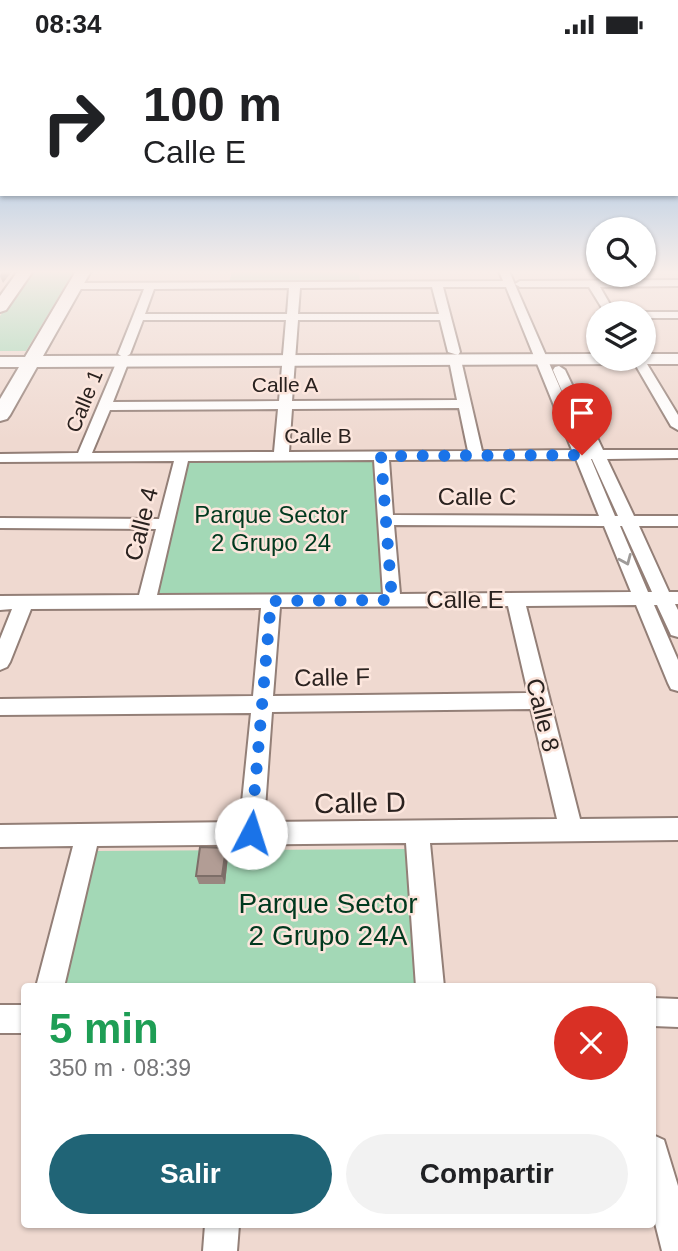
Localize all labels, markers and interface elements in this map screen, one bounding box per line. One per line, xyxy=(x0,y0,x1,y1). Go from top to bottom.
text: 08:34 xyxy=(35,9,102,39)
icon: right xyxy=(28,77,119,168)
text: 100 m xyxy=(143,77,282,131)
text: Calle E xyxy=(143,134,246,170)
map controls xyxy=(586,217,656,371)
button: search xyxy=(586,217,656,287)
button: layers xyxy=(586,301,656,371)
street label: Calle 1 xyxy=(61,366,107,436)
street label: Calle A xyxy=(252,373,318,396)
pin xyxy=(552,383,612,455)
icon: arrive xyxy=(563,394,601,432)
street label: Calle B xyxy=(284,424,352,447)
street label: Calle C xyxy=(438,483,516,510)
street label: Calle 4 xyxy=(119,484,163,564)
park label: Parque Sector 2 Grupo 24 xyxy=(194,501,348,556)
one-way arrow xyxy=(618,553,632,565)
street label: Calle E xyxy=(426,586,504,613)
street label: Calle F xyxy=(294,663,370,691)
street label: Calle 8 xyxy=(521,675,565,755)
street label: Calle D xyxy=(314,787,406,819)
position arrow xyxy=(214,796,288,870)
park label: Parque Sector 2 Grupo 24A xyxy=(239,888,418,951)
text: 5 min xyxy=(49,1005,159,1052)
button: close xyxy=(554,1006,628,1080)
text: 350 m · 08:39 xyxy=(49,1055,191,1081)
button: Salir xyxy=(49,1134,332,1214)
button: Compartir xyxy=(346,1134,628,1214)

